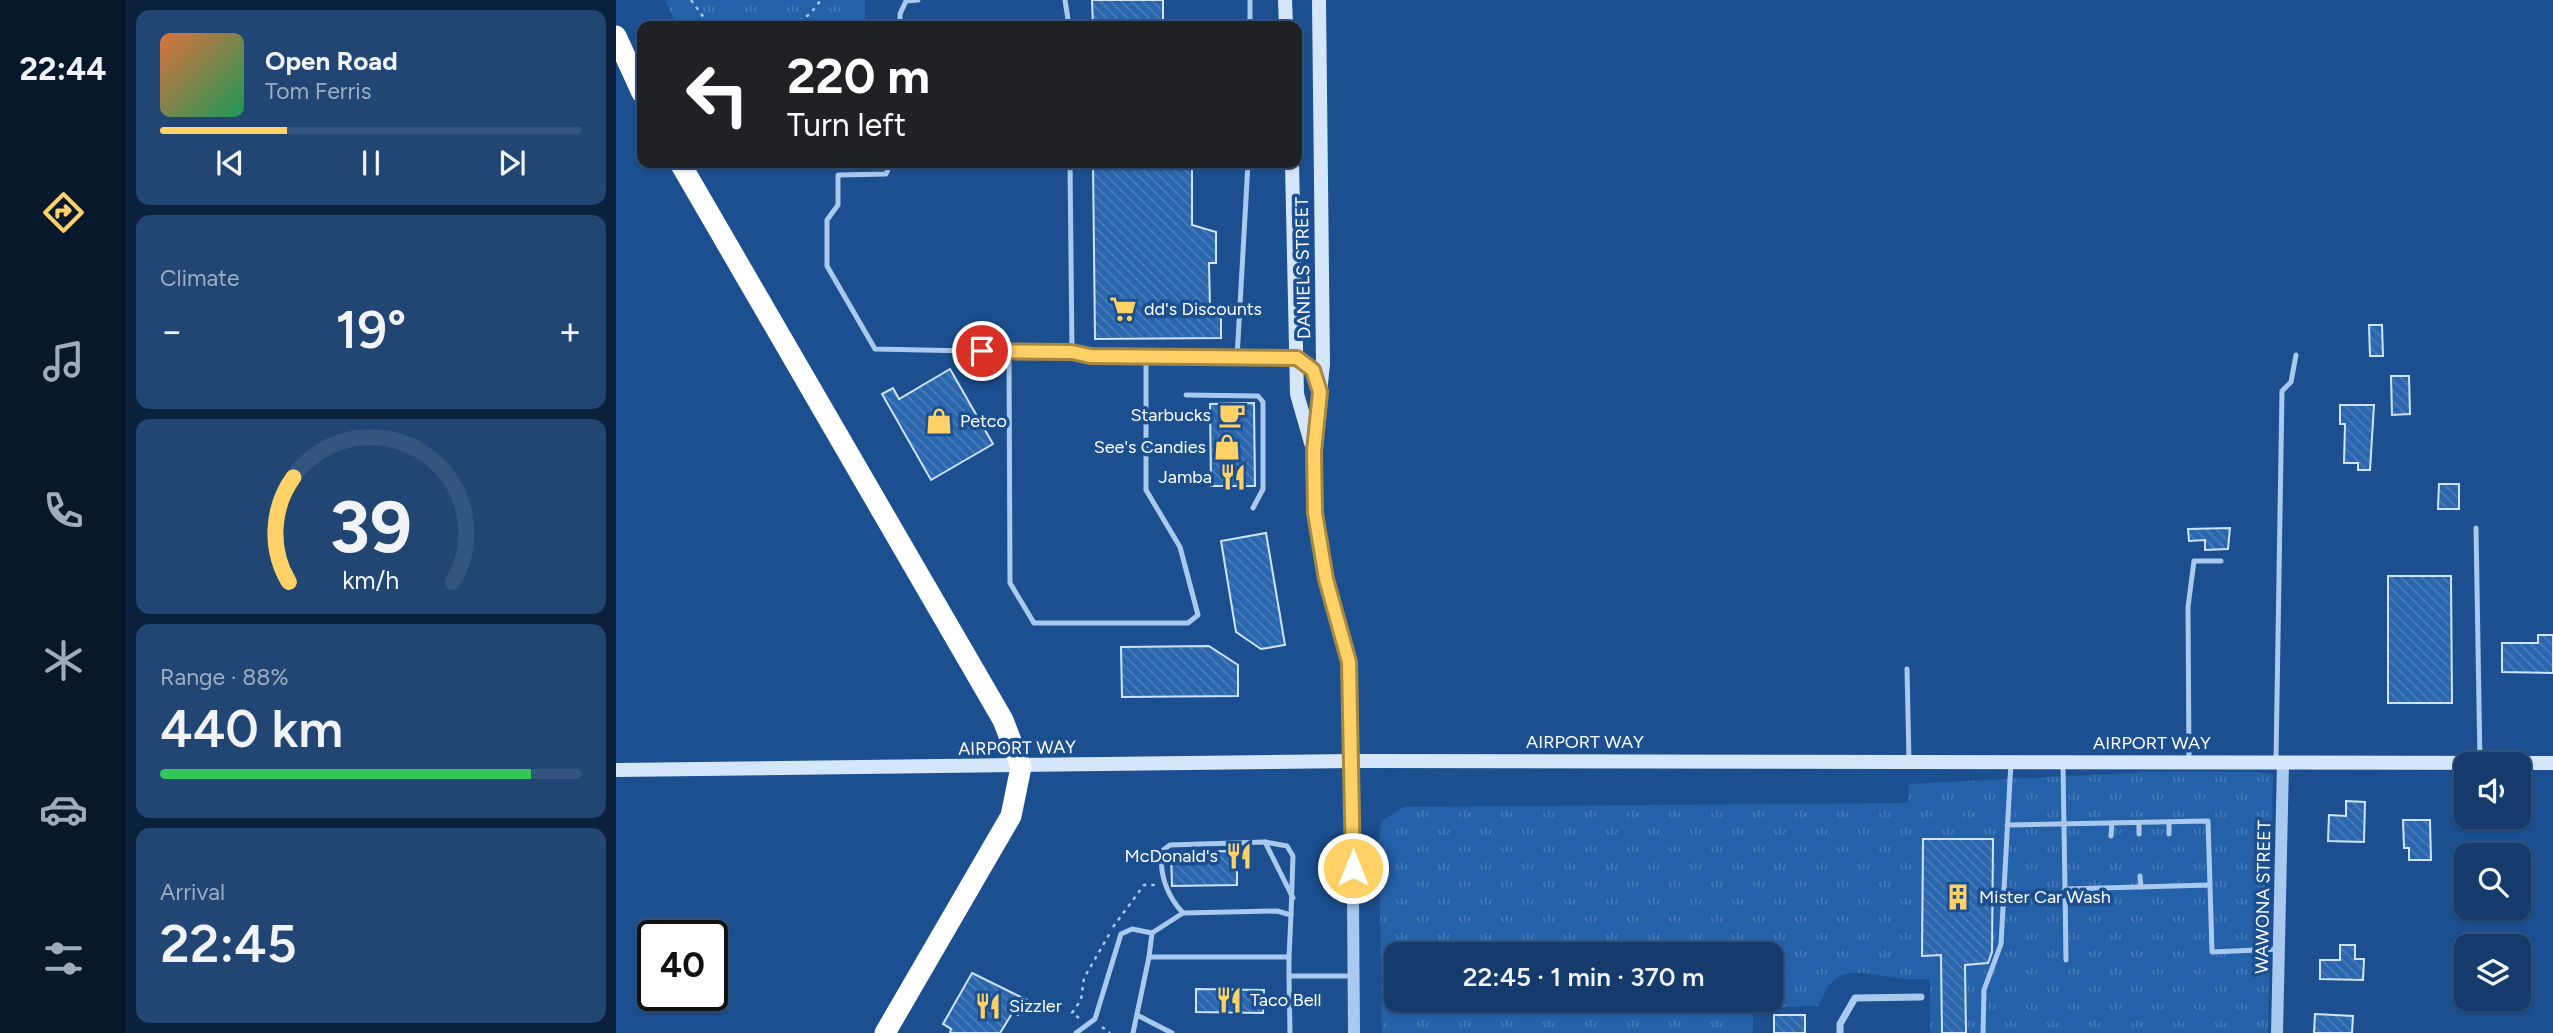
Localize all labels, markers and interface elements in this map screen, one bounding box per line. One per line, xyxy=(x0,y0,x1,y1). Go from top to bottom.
text: Open Road xyxy=(265,45,398,77)
text: 220 m xyxy=(787,46,930,105)
icon: left xyxy=(672,49,763,140)
text: 22:44 xyxy=(19,50,107,88)
text: Tom Ferris xyxy=(265,77,371,105)
text: Turn left xyxy=(787,106,906,144)
icon: previous xyxy=(211,144,249,182)
icon: pause xyxy=(352,144,390,182)
icon: next xyxy=(493,144,531,182)
icon: directions xyxy=(39,188,88,237)
street label: DANIELS STREET xyxy=(1291,197,1315,339)
text: Climate xyxy=(160,264,239,292)
supermarket icon: dd's Discounts xyxy=(1108,294,1138,324)
place label: dd's Discounts xyxy=(1144,298,1262,320)
text: 19° xyxy=(335,299,407,361)
text: − xyxy=(160,308,184,354)
text: + xyxy=(558,308,582,354)
pin xyxy=(952,321,1012,381)
icon: arrive xyxy=(963,332,1001,370)
icon: music xyxy=(39,337,88,386)
cafe icon: Starbucks xyxy=(1217,400,1247,430)
place label: Starbucks xyxy=(1130,404,1211,426)
shop icon: Petco xyxy=(924,406,954,436)
place label: Petco xyxy=(960,410,1007,432)
shop icon: See's Candies xyxy=(1212,432,1242,462)
place label: See's Candies xyxy=(1094,436,1206,458)
restaurant icon: Jamba xyxy=(1218,462,1248,492)
place label: Jamba xyxy=(1159,466,1212,488)
text: 39 xyxy=(330,484,412,571)
icon: phone xyxy=(39,486,88,535)
text: km/h xyxy=(342,565,400,595)
icon: climate xyxy=(39,636,88,685)
text: Range · 88% xyxy=(160,663,289,691)
text: 440 km xyxy=(160,698,343,760)
street label: AIRPORT WAY xyxy=(1526,731,1644,753)
street label: AIRPORT WAY xyxy=(2093,732,2211,754)
street label: AIRPORT WAY xyxy=(958,736,1076,760)
map controls xyxy=(2454,752,2531,1011)
button: sound xyxy=(2454,752,2531,829)
icon: car xyxy=(39,785,88,834)
street label: WAWONA STREET xyxy=(2251,820,2275,974)
position arrow xyxy=(1316,831,1390,905)
restaurant icon: McDonald's xyxy=(1224,841,1254,871)
button: search xyxy=(2454,843,2531,920)
place label: McDonald's xyxy=(1124,845,1218,867)
text: Arrival xyxy=(160,878,225,906)
building icon: Mister Car Wash xyxy=(1943,882,1973,912)
place label: Mister Car Wash xyxy=(1979,886,2111,908)
text: 22:45 xyxy=(160,913,297,975)
speed limit sign: 40 xyxy=(637,920,728,1011)
icon: filters xyxy=(39,934,88,983)
button: layers xyxy=(2454,934,2531,1011)
text: 22:45 · 1 min · 370 m xyxy=(1463,961,1704,993)
restaurant icon: Taco Bell xyxy=(1214,985,1244,1015)
place label: Taco Bell xyxy=(1250,989,1321,1011)
restaurant icon: Sizzler xyxy=(973,991,1003,1021)
place label: Sizzler xyxy=(1009,995,1062,1017)

